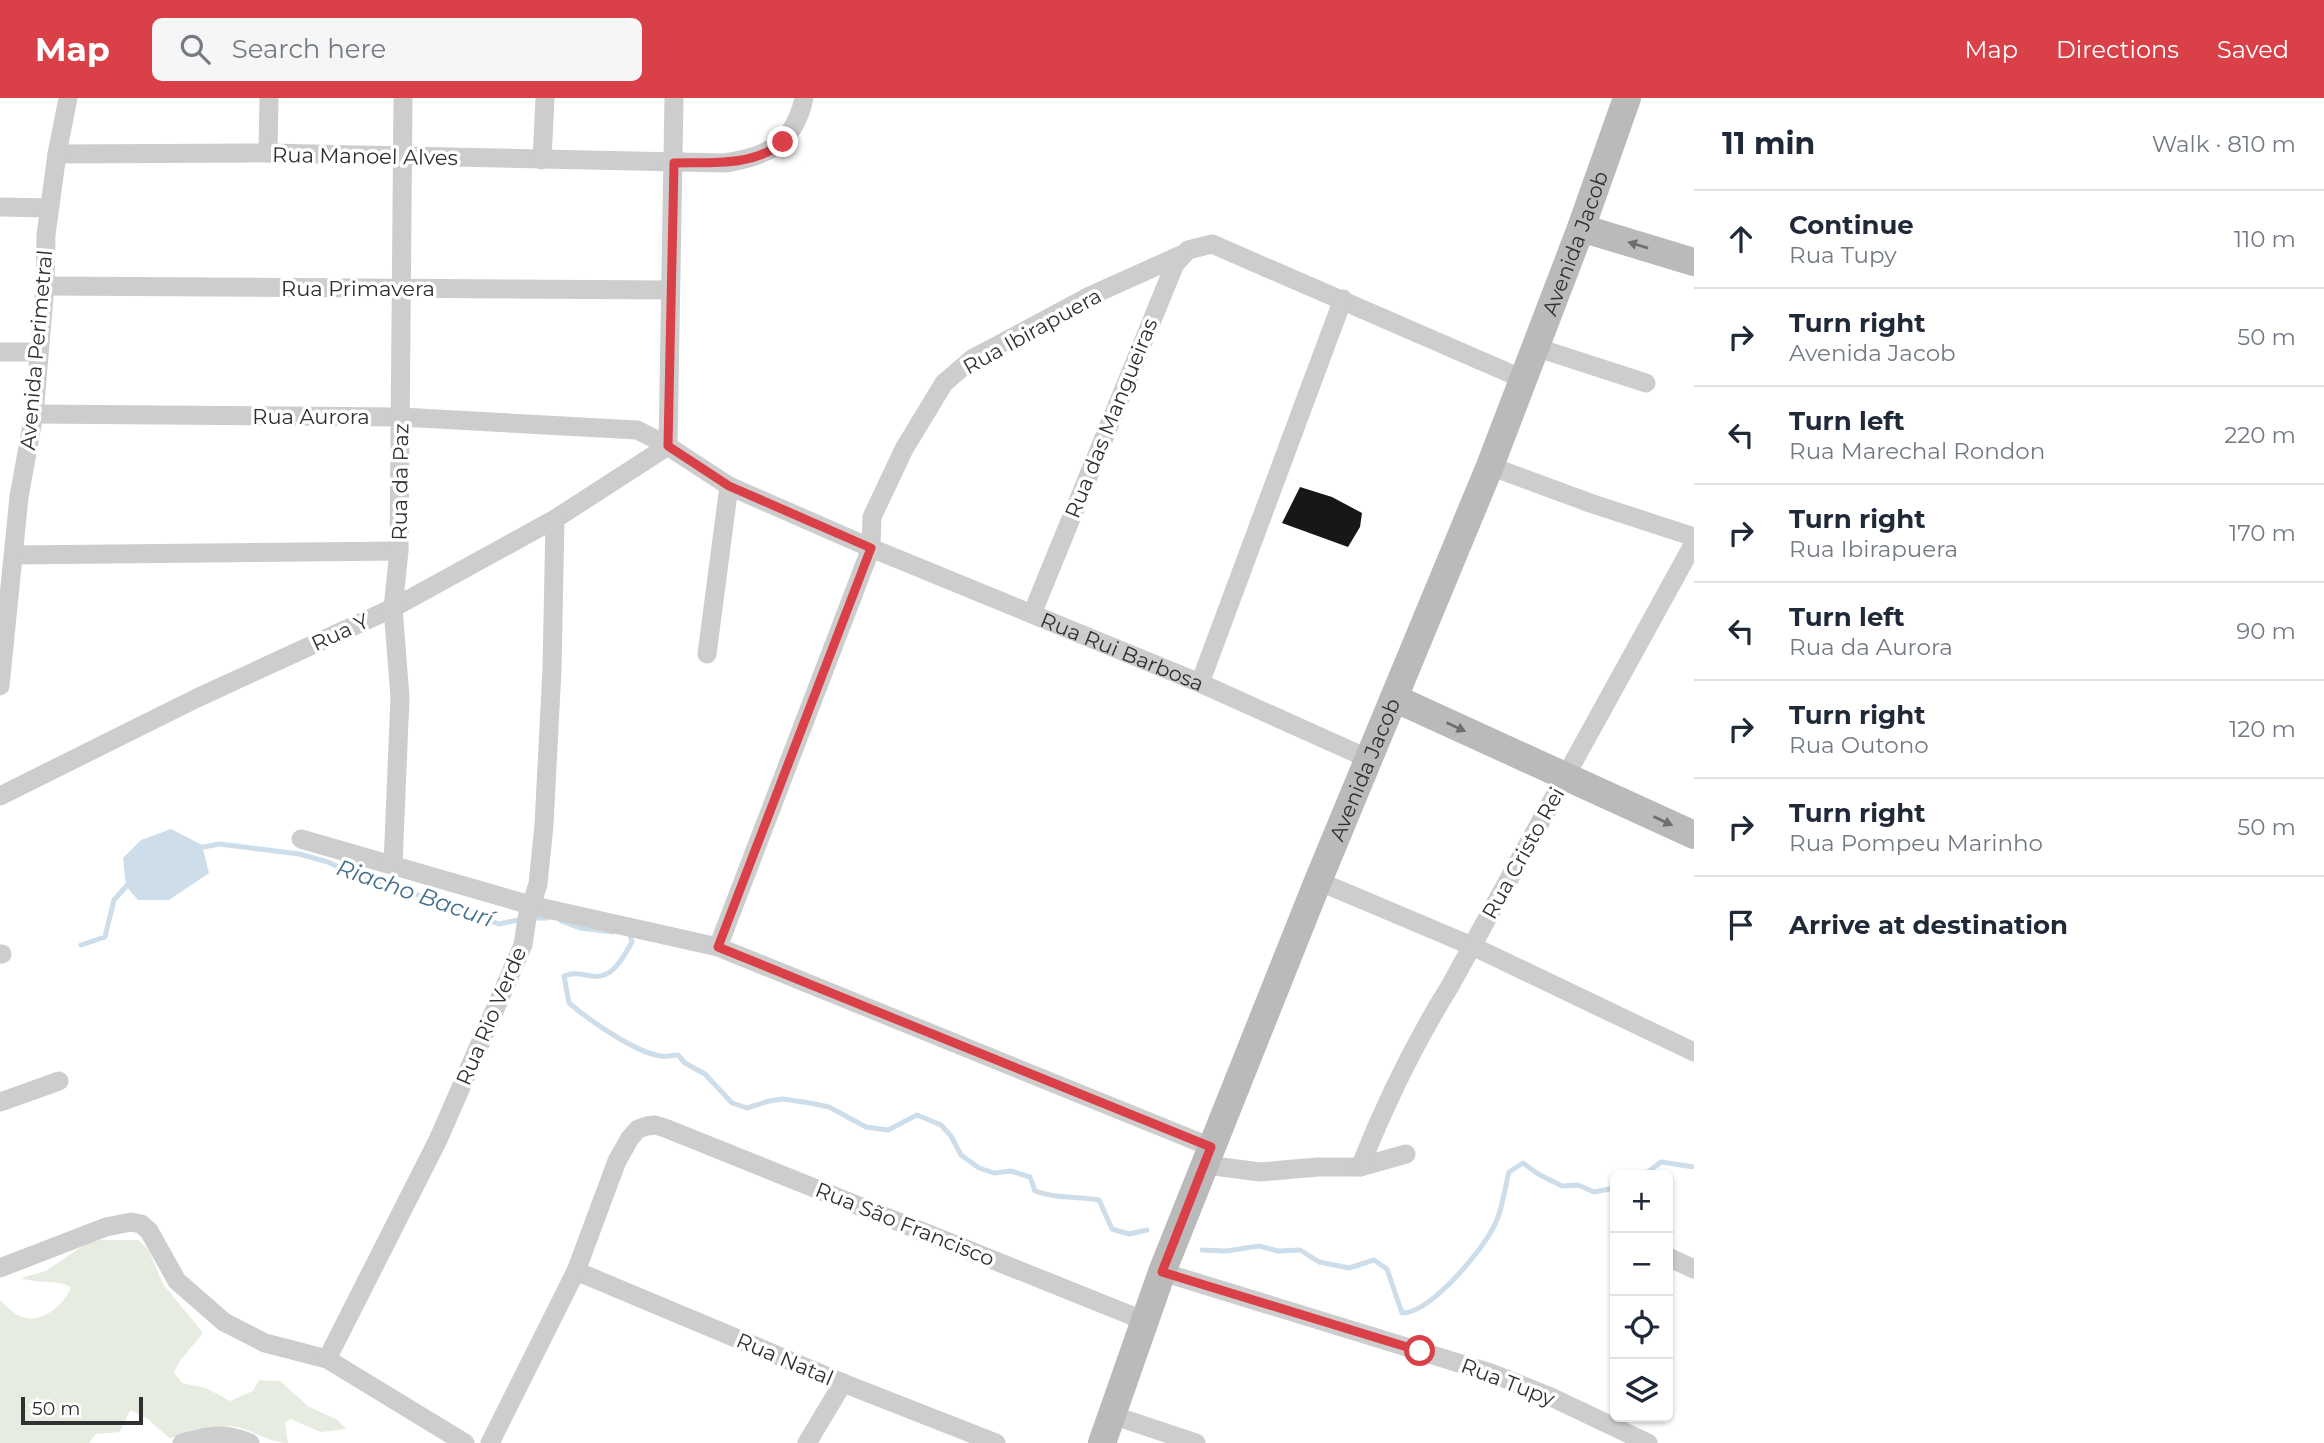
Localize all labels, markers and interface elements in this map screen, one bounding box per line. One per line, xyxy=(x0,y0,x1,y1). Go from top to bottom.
search box xyxy=(152,18,642,81)
text: Map xyxy=(35,29,110,69)
icon: search xyxy=(176,30,214,68)
text: Search here xyxy=(232,33,386,65)
text: Map xyxy=(1965,35,2018,64)
text: Directions xyxy=(2056,35,2179,64)
text: Saved xyxy=(2217,35,2289,64)
text: 11 min xyxy=(1722,125,1815,162)
route end xyxy=(767,126,798,157)
text: Walk · 810 m xyxy=(2152,130,2296,158)
street label: Rua Manoel Alves xyxy=(272,142,458,170)
street label: Avenida Jacob xyxy=(1536,167,1613,319)
text: Continue xyxy=(1789,209,1914,241)
icon: ahead xyxy=(1722,220,1760,258)
text: 110 m xyxy=(2234,225,2296,253)
one-way arrow xyxy=(1627,240,1648,250)
text: Rua Tupy xyxy=(1789,241,1897,269)
street label: Avenida Perimetral xyxy=(15,249,57,451)
street label: Rua Primavera xyxy=(281,276,435,301)
street label: Rua Ibirapuera xyxy=(958,283,1106,379)
text: Turn right xyxy=(1789,307,1925,339)
street label: Rua das Mangueiras xyxy=(1059,314,1163,522)
icon: right xyxy=(1722,318,1760,356)
text: 50 m xyxy=(2237,323,2296,351)
text: Avenida Jacob xyxy=(1789,339,1956,367)
street label: Rua Aurora xyxy=(252,404,370,429)
text: Turn left xyxy=(1789,405,1905,437)
icon: left xyxy=(1722,416,1760,454)
text: 220 m xyxy=(2224,421,2296,449)
street label: Rua da Paz xyxy=(386,423,414,541)
text: Rua Marechal Rondon xyxy=(1789,437,2045,465)
text: Turn right xyxy=(1789,503,1925,535)
icon: right xyxy=(1722,514,1760,552)
text: 170 m xyxy=(2229,519,2296,547)
text: Rua Ibirapuera xyxy=(1789,535,1958,563)
text: Turn left xyxy=(1789,601,1905,633)
street label: Rua Rui Barbosa xyxy=(1037,607,1208,696)
street label: Rua Y xyxy=(307,608,373,656)
icon: left xyxy=(1722,612,1760,650)
text: 90 m xyxy=(2236,617,2296,645)
text: Rua da Aurora xyxy=(1789,633,1953,661)
street label: Avenida Jacob xyxy=(1324,694,1405,845)
text: Turn right xyxy=(1789,699,1925,731)
icon: right xyxy=(1722,710,1760,748)
text: 120 m xyxy=(2229,715,2296,743)
one-way arrow xyxy=(1446,721,1466,732)
text: Rua Outono xyxy=(1789,731,1929,759)
street label: Rua Cristo Rei xyxy=(1477,783,1569,923)
text: Turn right xyxy=(1789,797,1925,829)
icon: right xyxy=(1722,808,1760,846)
text: 50 m xyxy=(2237,813,2296,841)
one-way arrow xyxy=(1653,815,1673,827)
text: Rua Pompeu Marinho xyxy=(1789,829,2043,857)
water label: Riacho Bacurí xyxy=(333,853,500,934)
icon: arrive xyxy=(1722,906,1760,944)
text: Arrive at destination xyxy=(1789,909,2068,941)
street label: Rua Rio Verde xyxy=(451,943,531,1089)
map controls xyxy=(1610,1170,1673,1422)
button: + xyxy=(1610,1170,1673,1233)
street label: Rua São Francisco xyxy=(812,1177,998,1271)
button: − xyxy=(1610,1233,1673,1296)
button: locate xyxy=(1610,1296,1673,1359)
street label: Rua Natal xyxy=(733,1327,837,1391)
route start xyxy=(1404,1335,1435,1366)
street label: Rua Tupy xyxy=(1458,1353,1559,1412)
button: layers xyxy=(1610,1359,1673,1422)
scale bar xyxy=(21,1394,144,1426)
text: 50 m xyxy=(32,1397,80,1420)

